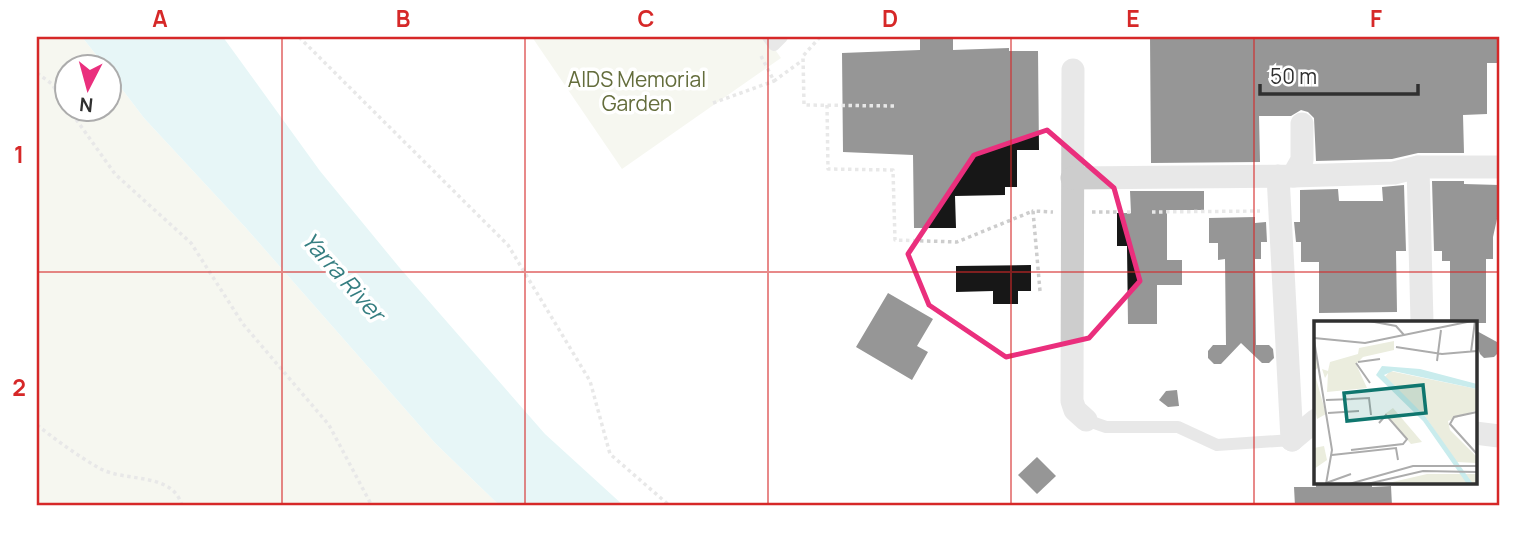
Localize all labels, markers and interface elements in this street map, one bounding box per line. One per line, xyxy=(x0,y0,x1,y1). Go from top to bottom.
text: A xyxy=(152,2,168,34)
text: B xyxy=(396,2,410,34)
text: C xyxy=(638,2,655,34)
text: D xyxy=(882,2,898,34)
text: E xyxy=(1126,2,1140,34)
text: F xyxy=(1370,2,1382,34)
north arrow xyxy=(52,52,122,122)
scale bar xyxy=(1260,52,1417,96)
text: 50 m xyxy=(1270,62,1317,90)
park label: AIDS Memorial Garden xyxy=(568,65,706,117)
text: N xyxy=(78,91,94,119)
text: 1 xyxy=(14,138,24,170)
water label: Yarra River xyxy=(295,224,395,330)
inset map xyxy=(1314,321,1476,484)
text: 2 xyxy=(12,371,26,403)

